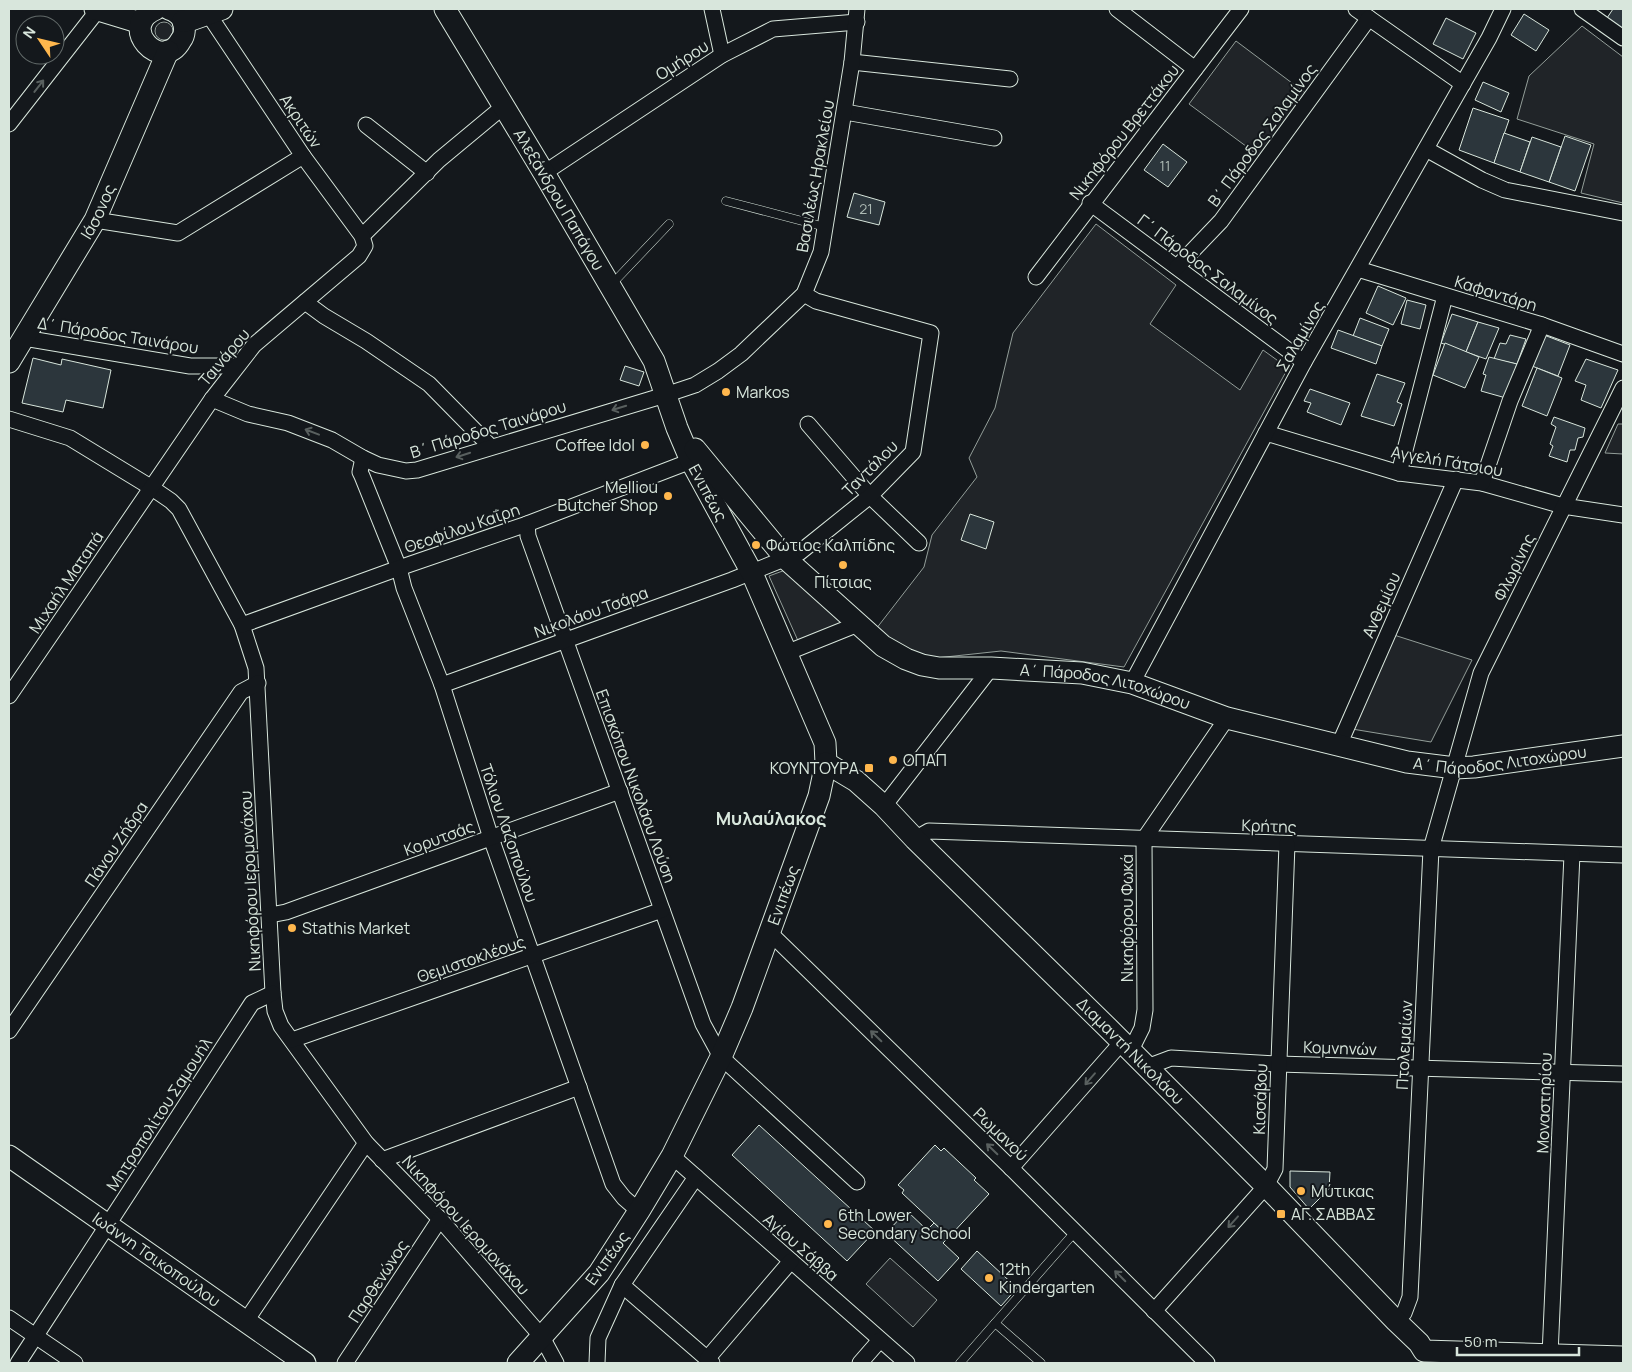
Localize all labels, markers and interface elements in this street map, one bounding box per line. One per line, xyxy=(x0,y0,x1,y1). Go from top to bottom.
north arrow xyxy=(15,15,65,65)
text: N xyxy=(18,23,40,42)
street label: Ομήρου xyxy=(651,35,713,85)
street label: Β΄ Πάροδος Σαλαμίνος xyxy=(1203,59,1322,211)
street label: Νικηφόρου Βρεττάκου xyxy=(1064,60,1184,204)
one-way arrow xyxy=(34,79,44,93)
street label: Ακριτών xyxy=(275,90,327,152)
street label: Βασιλέως Ηρακλείου xyxy=(791,98,839,254)
street label: Αλεξάνδρου Παπάγου xyxy=(509,124,610,274)
house number: 11 xyxy=(1160,156,1170,175)
street label: Ιάσονος xyxy=(75,180,120,243)
house number: 21 xyxy=(859,199,873,218)
street label: Γ΄ Πάροδος Σαλαμίνος xyxy=(1133,209,1283,329)
street label: Καφαντάρη xyxy=(1452,270,1540,316)
street label: Σαλαμίνος xyxy=(1271,296,1329,376)
street label: Δ΄ Πάροδος Ταινάρου xyxy=(36,311,200,359)
street label: Ταινάρου xyxy=(193,324,255,390)
place label: Markos xyxy=(736,381,790,403)
marker: Markos xyxy=(720,386,732,398)
street label: Β΄ Πάροδος Ταινάρου xyxy=(407,395,569,463)
one-way arrow xyxy=(611,404,627,414)
one-way arrow xyxy=(304,427,320,436)
place label: Coffee Idol xyxy=(555,434,635,456)
street label: Ταντάλου xyxy=(837,435,903,501)
marker: Coffee Idol xyxy=(639,439,651,451)
street label: Αγγελή Γάτσιου xyxy=(1389,440,1505,482)
one-way arrow xyxy=(455,451,471,461)
street label: Ενιπέως xyxy=(684,460,733,525)
place label: Melliou Butcher Shop xyxy=(558,476,658,516)
marker: Melliou Butcher Shop xyxy=(662,490,674,502)
street label: Θεοφίλου Καΐρη xyxy=(402,498,522,558)
street label: Μιχαήλ Ματαπά xyxy=(24,527,108,637)
street label: Φλωρίνης xyxy=(1488,529,1540,604)
place label: Φώτιος Καλπίδης xyxy=(766,534,895,556)
marker: Φώτιος Καλπίδης xyxy=(750,539,762,551)
marker: Πίτσιας xyxy=(837,559,849,571)
street label: Ανθεμίου xyxy=(1357,569,1405,641)
place label: Πίτσιας xyxy=(814,571,872,593)
street label: Νικολάου Τσάρα xyxy=(531,581,651,643)
street label: Α΄ Πάροδος Λιτοχώρου xyxy=(1019,659,1193,715)
street label: Επισκόπου Νικολάου Λούση xyxy=(591,686,681,886)
street label: Α΄ Πάροδος Λιτοχώρου xyxy=(1412,740,1588,779)
place label: ΟΠΑΠ xyxy=(903,749,947,771)
marker: ΟΠΑΠ xyxy=(887,754,899,766)
place label: ΚΟΥΝΤΟΥΡΑ xyxy=(770,757,859,779)
street label: Τόλιου Λαζοπούλου xyxy=(475,761,543,905)
marker: ΚΟΥΝΤΟΥΡΑ xyxy=(863,762,875,774)
street label: Νικηφόρου Ιερομονάχου xyxy=(234,790,266,972)
street label: Πάνου Ζήδρα xyxy=(79,797,153,891)
district label: Μυλαύλακος xyxy=(716,806,826,830)
street label: Κρήτης xyxy=(1241,814,1297,838)
street label: Κορυτσάς xyxy=(401,815,477,861)
street label: Νικηφόρου Φωκά xyxy=(1116,854,1138,982)
street label: Ενιπέως xyxy=(762,862,804,928)
place label: Stathis Market xyxy=(302,917,410,939)
marker: Stathis Market xyxy=(286,922,298,934)
street label: Θεμιστοκλέους xyxy=(414,930,528,988)
street label: Διαμαντή Νικολάου xyxy=(1072,992,1189,1109)
street label: Πτολεμαίων xyxy=(1391,1000,1417,1090)
one-way arrow xyxy=(870,1030,882,1042)
street label: Μητροπολίτου Σαμουήλ xyxy=(101,1032,217,1195)
street label: Κομνηνών xyxy=(1303,1036,1377,1060)
street label: Μοναστηρίου xyxy=(1531,1052,1557,1154)
street label: Κισσάβου xyxy=(1248,1063,1272,1135)
one-way arrow xyxy=(1084,1072,1095,1085)
street label: Ρωμανού xyxy=(969,1102,1033,1166)
one-way arrow xyxy=(986,1143,998,1156)
street label: Νικηφόρου Ιερομονάχου xyxy=(397,1150,535,1300)
place label: Μύτικας xyxy=(1311,1180,1374,1202)
marker: Μύτικας xyxy=(1295,1185,1307,1197)
place label: ΑΓ. ΣΑΒΒΑΣ xyxy=(1291,1203,1376,1225)
place label: 6th Lower Secondary School xyxy=(838,1204,971,1244)
street label: Ιωάννη Τσικοπούλου xyxy=(88,1207,225,1312)
street label: Αγίου Σάββα xyxy=(759,1208,843,1286)
marker: ΑΓ. ΣΑΒΒΑΣ xyxy=(1275,1208,1287,1220)
one-way arrow xyxy=(1228,1215,1239,1228)
marker: 6th Lower Secondary School xyxy=(822,1218,834,1230)
street label: Ενιπέως xyxy=(580,1226,634,1290)
street label: Παρθενώνος xyxy=(343,1235,413,1327)
place label: 12th Kindergarten xyxy=(999,1258,1095,1298)
one-way arrow xyxy=(1114,1271,1126,1283)
marker: 12th Kindergarten xyxy=(983,1272,995,1284)
scale bar xyxy=(1457,1324,1580,1356)
text: 50 m xyxy=(1464,1331,1498,1352)

